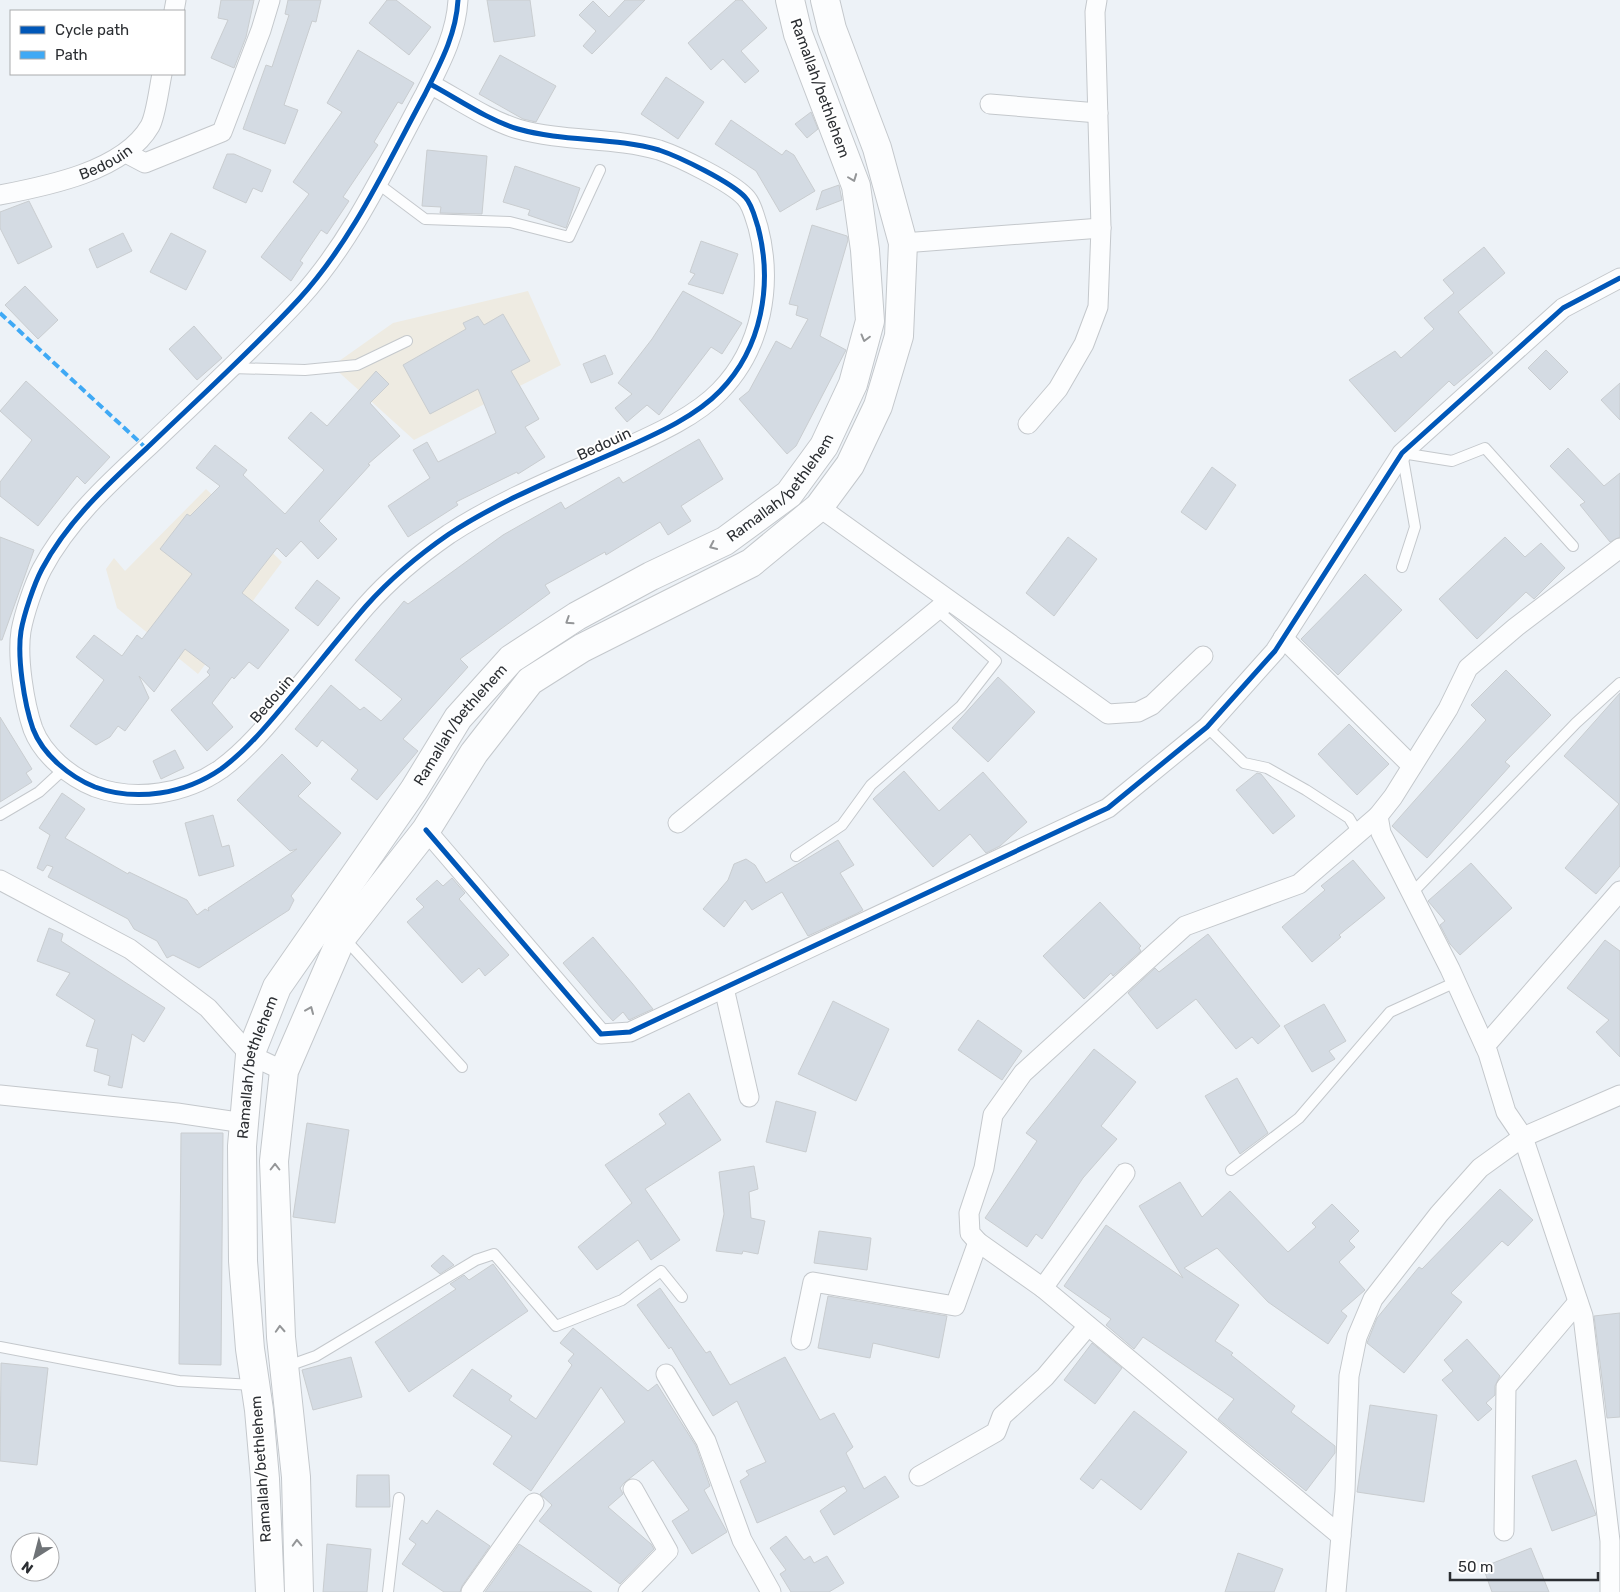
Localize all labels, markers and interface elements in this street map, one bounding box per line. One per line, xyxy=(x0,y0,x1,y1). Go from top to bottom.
legend xyxy=(10,10,185,75)
street label: Ramallah/bethlehem xyxy=(786,16,854,160)
text: Cycle path xyxy=(55,21,129,39)
text: Path xyxy=(55,46,88,64)
street label: Bedouin xyxy=(76,141,136,184)
one-way arrow xyxy=(846,173,857,182)
one-way arrow xyxy=(861,334,871,342)
street label: Bedouin xyxy=(574,424,634,464)
street label: Ramallah/bethlehem xyxy=(723,431,837,546)
one-way arrow xyxy=(709,540,718,550)
one-way arrow xyxy=(565,615,575,624)
street label: Ramallah/bethlehem xyxy=(410,660,511,789)
street label: Bedouin xyxy=(246,671,298,727)
street label: Ramallah/bethlehem xyxy=(234,993,282,1140)
one-way arrow xyxy=(304,1006,315,1015)
one-way arrow xyxy=(270,1163,280,1170)
one-way arrow xyxy=(275,1325,286,1333)
street label: Ramallah/bethlehem xyxy=(247,1395,275,1543)
north arrow xyxy=(10,1532,60,1582)
one-way arrow xyxy=(292,1539,303,1547)
scale bar xyxy=(1450,1550,1598,1582)
text: N xyxy=(19,1557,37,1577)
text: 50 m xyxy=(1458,1558,1493,1576)

